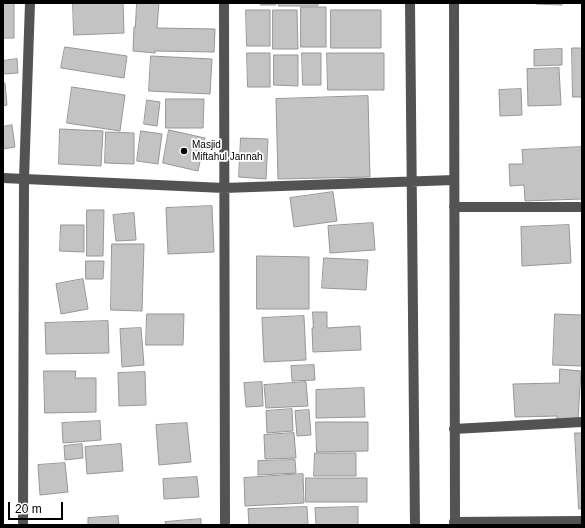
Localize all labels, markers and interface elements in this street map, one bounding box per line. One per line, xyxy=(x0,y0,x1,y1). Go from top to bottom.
place label: Masjid Miftahul Jannah xyxy=(192,139,263,162)
marker: Masjid Miftahul Jannah xyxy=(179,146,189,156)
scale bar xyxy=(10,494,65,520)
text: 20 m xyxy=(15,502,42,516)

